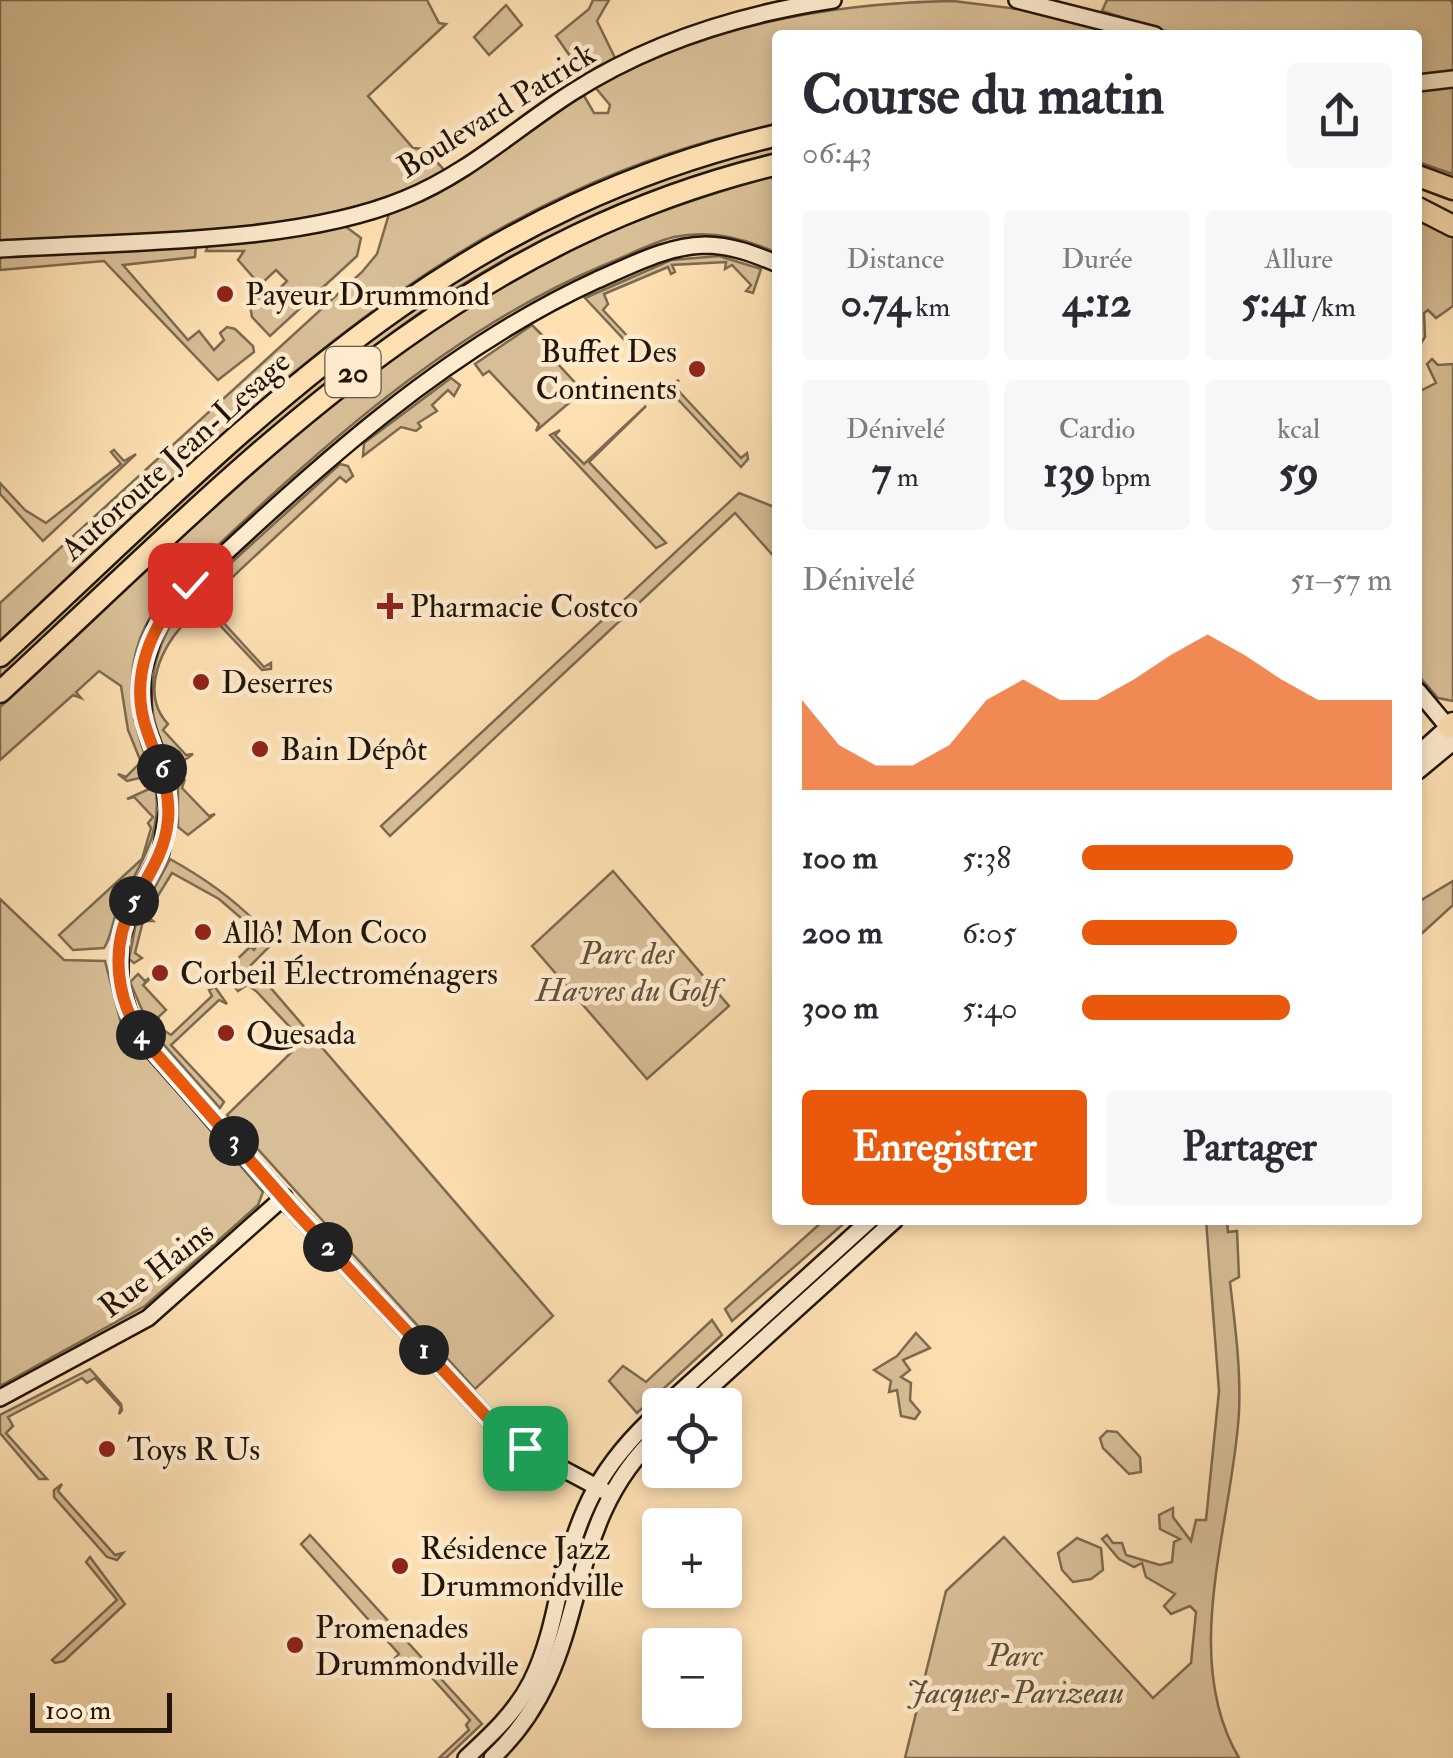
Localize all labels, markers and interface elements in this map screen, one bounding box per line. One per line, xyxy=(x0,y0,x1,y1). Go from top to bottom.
street label: Boulevard Patrick xyxy=(390,34,603,188)
text: Course du matin xyxy=(802,61,1164,130)
button: share xyxy=(1287,63,1392,168)
text: 06:43 xyxy=(802,133,872,173)
text: Distance xyxy=(846,242,944,277)
text: Durée xyxy=(1061,242,1133,277)
text: Allure xyxy=(1264,242,1333,277)
place label: Payeur Drummond xyxy=(245,275,490,315)
text: 0.74 xyxy=(840,277,909,329)
text: 4:12 xyxy=(1062,277,1132,329)
text: 5:41 xyxy=(1241,277,1308,329)
marker: Payeur Drummond xyxy=(214,283,236,305)
text: km xyxy=(909,290,950,325)
text: /km xyxy=(1308,290,1356,325)
place label: Buffet Des Continents xyxy=(535,332,677,409)
street label: Autoroute Jean-Lesage xyxy=(52,342,299,570)
road number: 20 xyxy=(326,347,380,397)
marker: Buffet Des Continents xyxy=(686,358,708,380)
text: Dénivelé xyxy=(846,412,945,447)
text: Cardio xyxy=(1059,412,1135,447)
text: kcal xyxy=(1277,412,1320,447)
text: 7 xyxy=(872,447,891,499)
text: 139 xyxy=(1043,447,1096,499)
text: 59 xyxy=(1279,447,1319,499)
text: m xyxy=(891,460,919,495)
text: bpm xyxy=(1096,460,1151,495)
pin xyxy=(148,543,233,628)
icon: check xyxy=(163,558,218,613)
text: Dénivelé xyxy=(802,560,915,600)
text: 51–57 m xyxy=(1290,560,1392,600)
place label: Pharmacie Costco xyxy=(410,587,638,627)
marker: Pharmacie Costco xyxy=(379,595,401,617)
place label: Deserres xyxy=(221,663,333,703)
marker: Deserres xyxy=(190,671,212,693)
place label: Bain Dépôt xyxy=(280,730,427,770)
marker: Bain Dépôt xyxy=(249,738,271,760)
pin: 6 xyxy=(137,744,187,794)
text: 6 xyxy=(155,751,169,786)
text: 100 m xyxy=(802,838,878,878)
text: 5:38 xyxy=(962,838,1011,878)
pin: 5 xyxy=(109,876,159,926)
text: 5 xyxy=(128,883,140,918)
place label: Allô! Mon Coco xyxy=(222,913,427,953)
text: 200 m xyxy=(802,913,883,953)
text: 6:05 xyxy=(962,913,1017,953)
marker: Allô! Mon Coco xyxy=(192,921,214,943)
park label: Parc des Havres du Golf xyxy=(534,934,726,1011)
place label: Corbeil Électroménagers xyxy=(180,954,498,994)
marker: Corbeil Électroménagers xyxy=(149,962,171,984)
text: 300 m xyxy=(802,988,879,1028)
text: 5:40 xyxy=(962,988,1018,1028)
pin: 4 xyxy=(116,1010,166,1060)
place label: Quesada xyxy=(246,1014,357,1054)
text: 4 xyxy=(133,1017,149,1052)
marker: Quesada xyxy=(215,1022,237,1044)
button: Enregistrer xyxy=(802,1090,1087,1205)
button: Partager xyxy=(1107,1090,1392,1205)
pin: 3 xyxy=(209,1116,259,1166)
text: 3 xyxy=(229,1123,239,1158)
street label: Rue Hains xyxy=(91,1213,222,1327)
pin: 2 xyxy=(303,1222,353,1272)
text: 2 xyxy=(321,1229,335,1264)
pin: 1 xyxy=(399,1325,449,1375)
text: 1 xyxy=(419,1332,429,1367)
map controls xyxy=(642,1388,742,1728)
button: locate xyxy=(642,1388,742,1488)
pin xyxy=(483,1406,568,1491)
icon: arrive xyxy=(498,1421,553,1476)
place label: Toys R Us xyxy=(127,1430,260,1470)
marker: Toys R Us xyxy=(96,1438,118,1460)
button: + xyxy=(642,1508,742,1608)
place label: Résidence Jazz Drummondville xyxy=(420,1529,624,1606)
marker: Résidence Jazz Drummondville xyxy=(389,1555,411,1577)
place label: Promenades Drummondville xyxy=(315,1608,519,1685)
button: − xyxy=(642,1628,742,1728)
marker: Promenades Drummondville xyxy=(284,1634,306,1656)
park label: Parc Jacques-Parizeau xyxy=(906,1636,1124,1713)
scale bar xyxy=(30,1688,172,1732)
text: 100 m xyxy=(45,1693,111,1728)

